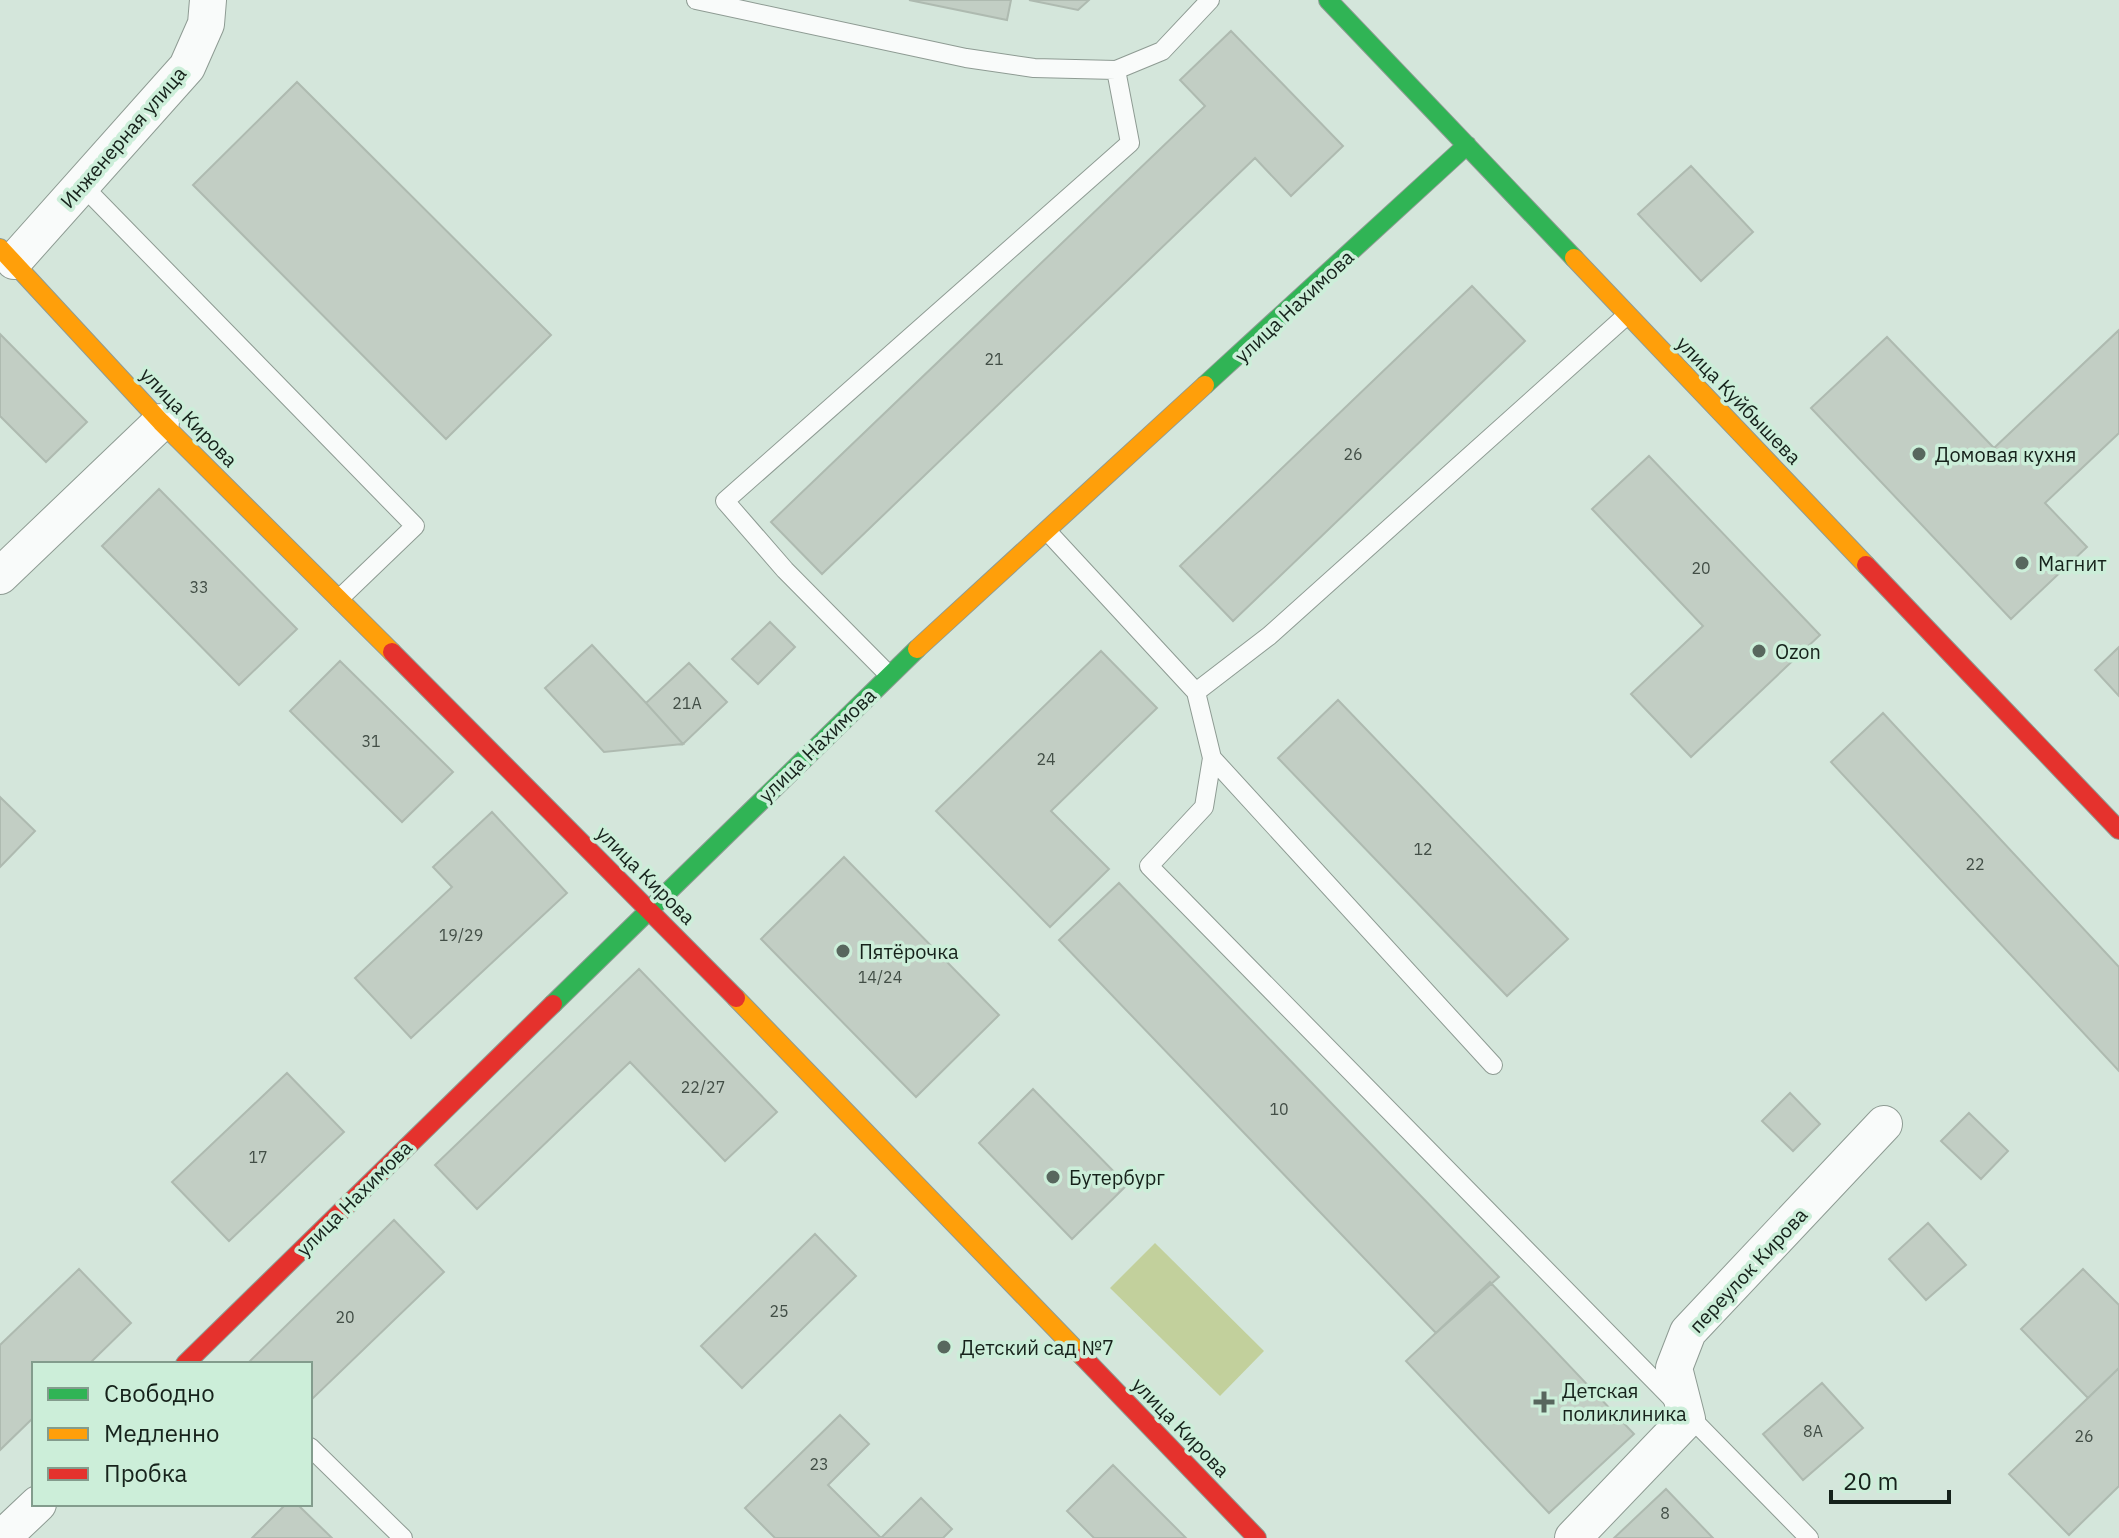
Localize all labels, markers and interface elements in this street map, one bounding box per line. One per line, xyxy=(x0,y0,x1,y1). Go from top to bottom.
street label: Инженерная улица xyxy=(54,60,192,214)
street label: улица Нахимова xyxy=(1229,243,1360,368)
street label: улица Куйбышева xyxy=(1671,330,1808,470)
house number: 21 xyxy=(984,349,1004,369)
street label: улица Кирова xyxy=(134,361,244,473)
place label: Домовая кухня xyxy=(1935,441,2076,468)
house number: 26 xyxy=(1343,444,1363,464)
marker: Домовая кухня xyxy=(1910,445,1928,463)
place label: Магнит xyxy=(2038,550,2107,577)
marker: Магнит xyxy=(2013,554,2031,572)
house number: 20 xyxy=(1691,558,1711,578)
house number: 33 xyxy=(189,577,209,597)
place label: Ozon xyxy=(1775,638,1821,665)
marker: Ozon xyxy=(1750,642,1768,660)
street label: улица Нахимова xyxy=(752,682,882,808)
house number: 21А xyxy=(672,693,702,713)
house number: 31 xyxy=(361,731,381,751)
house number: 24 xyxy=(1036,749,1056,769)
street label: улица Кирова xyxy=(591,820,702,931)
house number: 12 xyxy=(1413,839,1433,859)
house number: 22 xyxy=(1965,854,1985,874)
house number: 19/29 xyxy=(439,925,483,945)
place label: Пятёрочка xyxy=(859,938,959,965)
marker: Пятёрочка xyxy=(834,942,852,960)
house number: 14/24 xyxy=(858,967,902,987)
house number: 22/27 xyxy=(681,1077,725,1097)
house number: 10 xyxy=(1269,1099,1289,1119)
street label: улица Нахимова xyxy=(290,1134,418,1262)
house number: 17 xyxy=(248,1147,268,1167)
place label: Бутербург xyxy=(1069,1164,1165,1191)
marker: Бутербург xyxy=(1044,1168,1062,1186)
street label: переулок Кирова xyxy=(1683,1201,1813,1338)
house number: 25 xyxy=(769,1301,789,1321)
house number: 20 xyxy=(335,1307,355,1327)
place label: Детский сад №7 xyxy=(960,1334,1114,1361)
marker: Детский сад №7 xyxy=(935,1338,953,1356)
legend xyxy=(32,1362,312,1506)
street label: улица Кирова xyxy=(1126,1371,1236,1483)
text: Свободно xyxy=(104,1377,215,1409)
place label: Детская поликлиника xyxy=(1562,1377,1687,1427)
marker: Детская поликлиника xyxy=(1533,1391,1555,1413)
text: Медленно xyxy=(104,1417,220,1449)
house number: 8А xyxy=(1803,1421,1823,1441)
house number: 26 xyxy=(2074,1426,2094,1446)
house number: 23 xyxy=(809,1454,829,1474)
scale bar xyxy=(1831,1454,1949,1504)
text: Пробка xyxy=(104,1457,188,1489)
text: 20 m xyxy=(1843,1465,1898,1497)
house number: 8 xyxy=(1660,1503,1670,1523)

